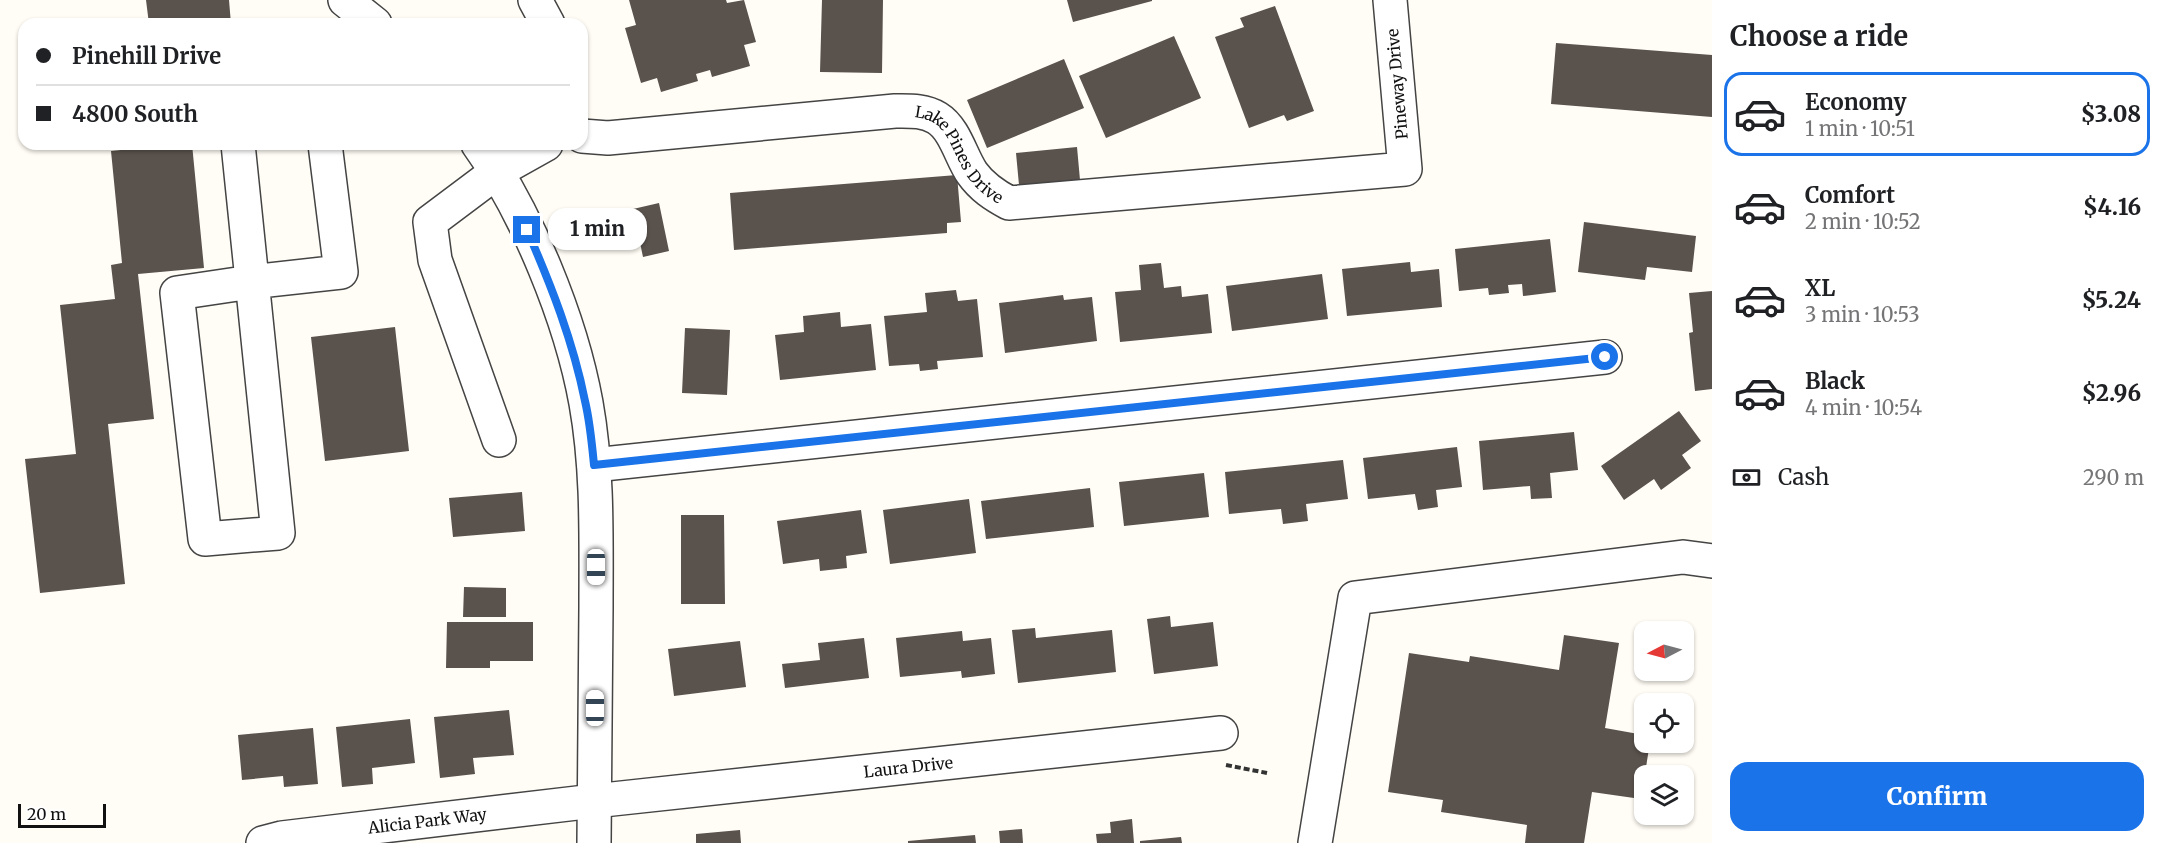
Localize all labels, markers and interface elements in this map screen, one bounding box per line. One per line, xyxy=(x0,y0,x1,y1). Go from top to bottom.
text: Choose a ride xyxy=(1730,19,1908,53)
street label: Pineway Drive xyxy=(1382,28,1412,140)
text: Pinehill Drive xyxy=(72,42,221,70)
icon: car xyxy=(1733,87,1787,141)
text: Economy xyxy=(1805,88,1906,116)
text: 4800 South xyxy=(72,100,198,128)
text: $3.08 xyxy=(2081,100,2141,128)
street label: Lake Pines Drive xyxy=(914,101,1007,208)
text: 1 min · 10:51 xyxy=(1805,116,1915,141)
icon: car xyxy=(1733,180,1787,234)
text: Comfort xyxy=(1805,181,1895,209)
text: $4.16 xyxy=(2083,193,2141,221)
callout: 1 min xyxy=(548,209,647,251)
text: 2 min · 10:52 xyxy=(1805,209,1921,234)
route end xyxy=(513,216,540,243)
text: 1 min xyxy=(570,216,625,241)
icon: car xyxy=(1733,273,1787,327)
text: XL xyxy=(1805,274,1835,302)
text: $5.24 xyxy=(2082,286,2141,314)
text: 3 min · 10:53 xyxy=(1805,302,1920,327)
route start xyxy=(1591,343,1618,370)
icon: car xyxy=(1733,366,1787,420)
text: Black xyxy=(1805,367,1865,395)
text: $2.96 xyxy=(2082,379,2141,407)
text: 4 min · 10:54 xyxy=(1805,395,1922,420)
icon: cash xyxy=(1730,461,1763,494)
text: Cash xyxy=(1778,463,1829,491)
text: 290 m xyxy=(2083,465,2144,490)
car xyxy=(587,549,605,585)
north arrow xyxy=(1634,621,1694,681)
map controls xyxy=(1634,621,1694,825)
car xyxy=(586,690,604,726)
button: locate xyxy=(1634,693,1694,753)
street label: Laura Drive xyxy=(863,752,954,782)
button: Confirm xyxy=(1730,762,2144,831)
button: layers xyxy=(1634,765,1694,825)
scale bar xyxy=(18,801,106,828)
text: 20 m xyxy=(27,804,66,824)
street label: Alicia Park Way xyxy=(366,804,489,838)

